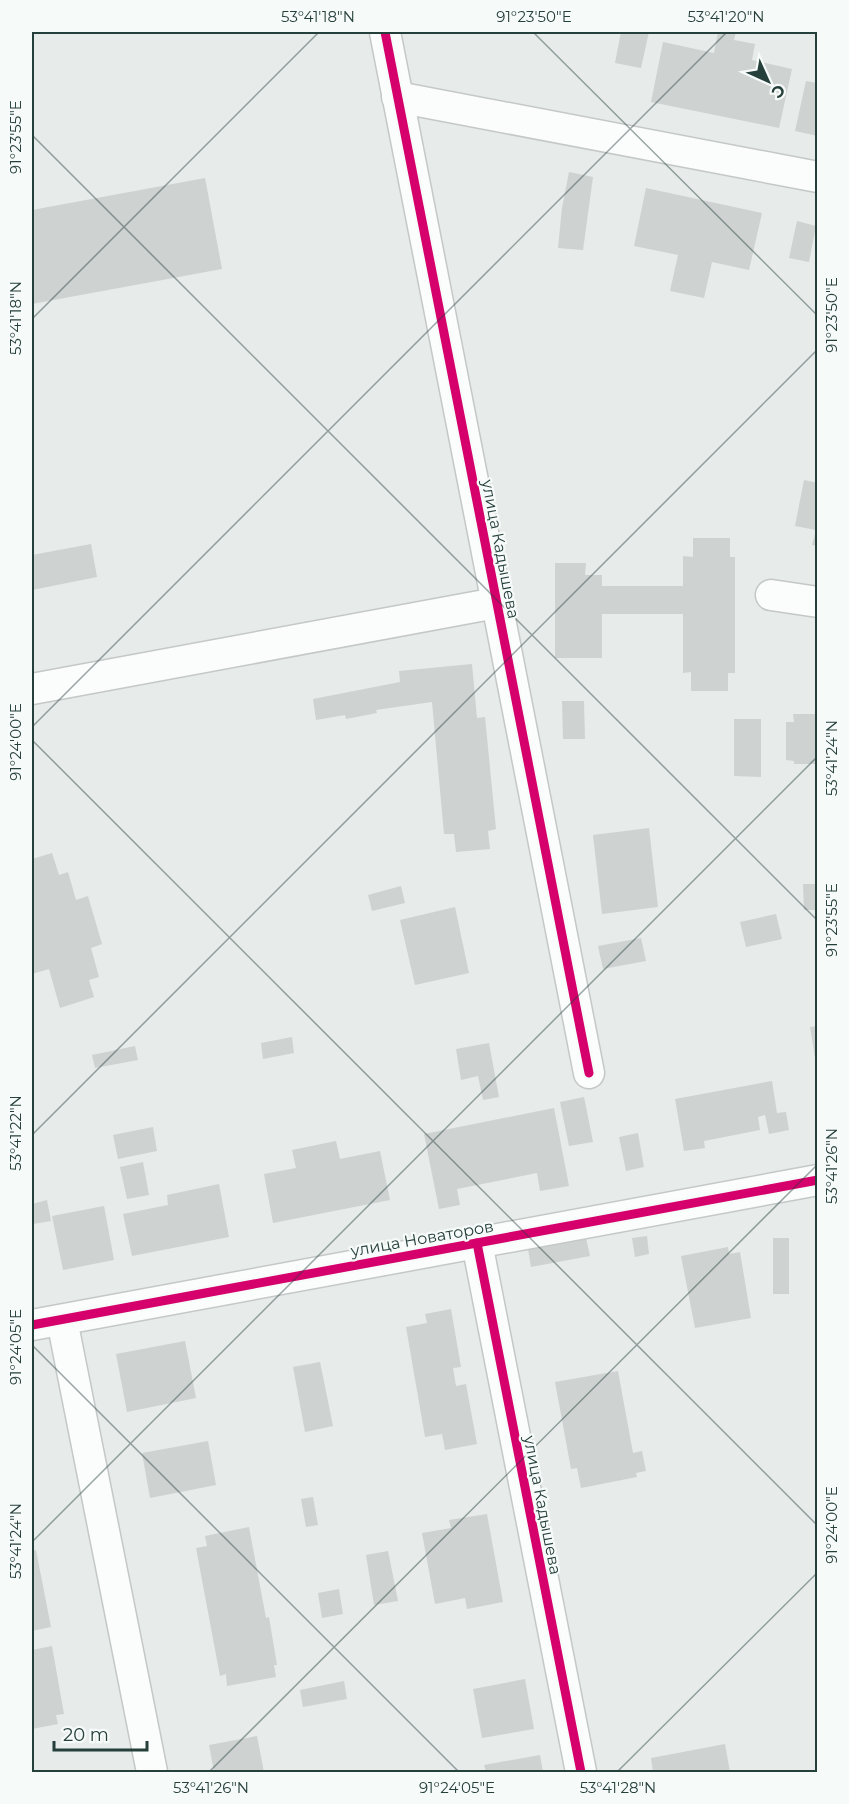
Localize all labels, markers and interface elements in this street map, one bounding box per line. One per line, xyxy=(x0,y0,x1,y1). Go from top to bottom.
text: 53°41'18"N xyxy=(281,7,355,26)
text: 91°23'50"E xyxy=(496,7,572,26)
text: 53°41'20"N xyxy=(687,7,765,26)
north arrow xyxy=(738,51,798,111)
text: С xyxy=(767,80,789,102)
text: 91°23'55"E xyxy=(6,100,25,174)
text: 91°23'50"E xyxy=(822,277,841,353)
text: 53°41'18"N xyxy=(6,281,25,355)
street label: улица Кадышева xyxy=(478,477,523,620)
text: 91°24'00"E xyxy=(6,703,25,781)
text: 53°41'24"N xyxy=(822,720,841,796)
text: 91°23'55"E xyxy=(822,883,841,957)
text: 53°41'22"N xyxy=(6,1095,25,1171)
text: 53°41'26"N xyxy=(822,1128,841,1204)
street label: улица Новаторов xyxy=(348,1217,495,1261)
text: 91°24'05"E xyxy=(6,1309,25,1385)
street label: улица Кадышева xyxy=(520,1433,565,1576)
text: 91°24'00"E xyxy=(822,1486,841,1564)
text: 53°41'24"N xyxy=(6,1503,25,1579)
scale bar xyxy=(54,1714,147,1752)
text: 20 m xyxy=(63,1724,109,1746)
text: 53°41'26"N xyxy=(173,1778,249,1797)
text: 91°24'05"E xyxy=(419,1778,495,1797)
text: 53°41'28"N xyxy=(580,1778,656,1797)

